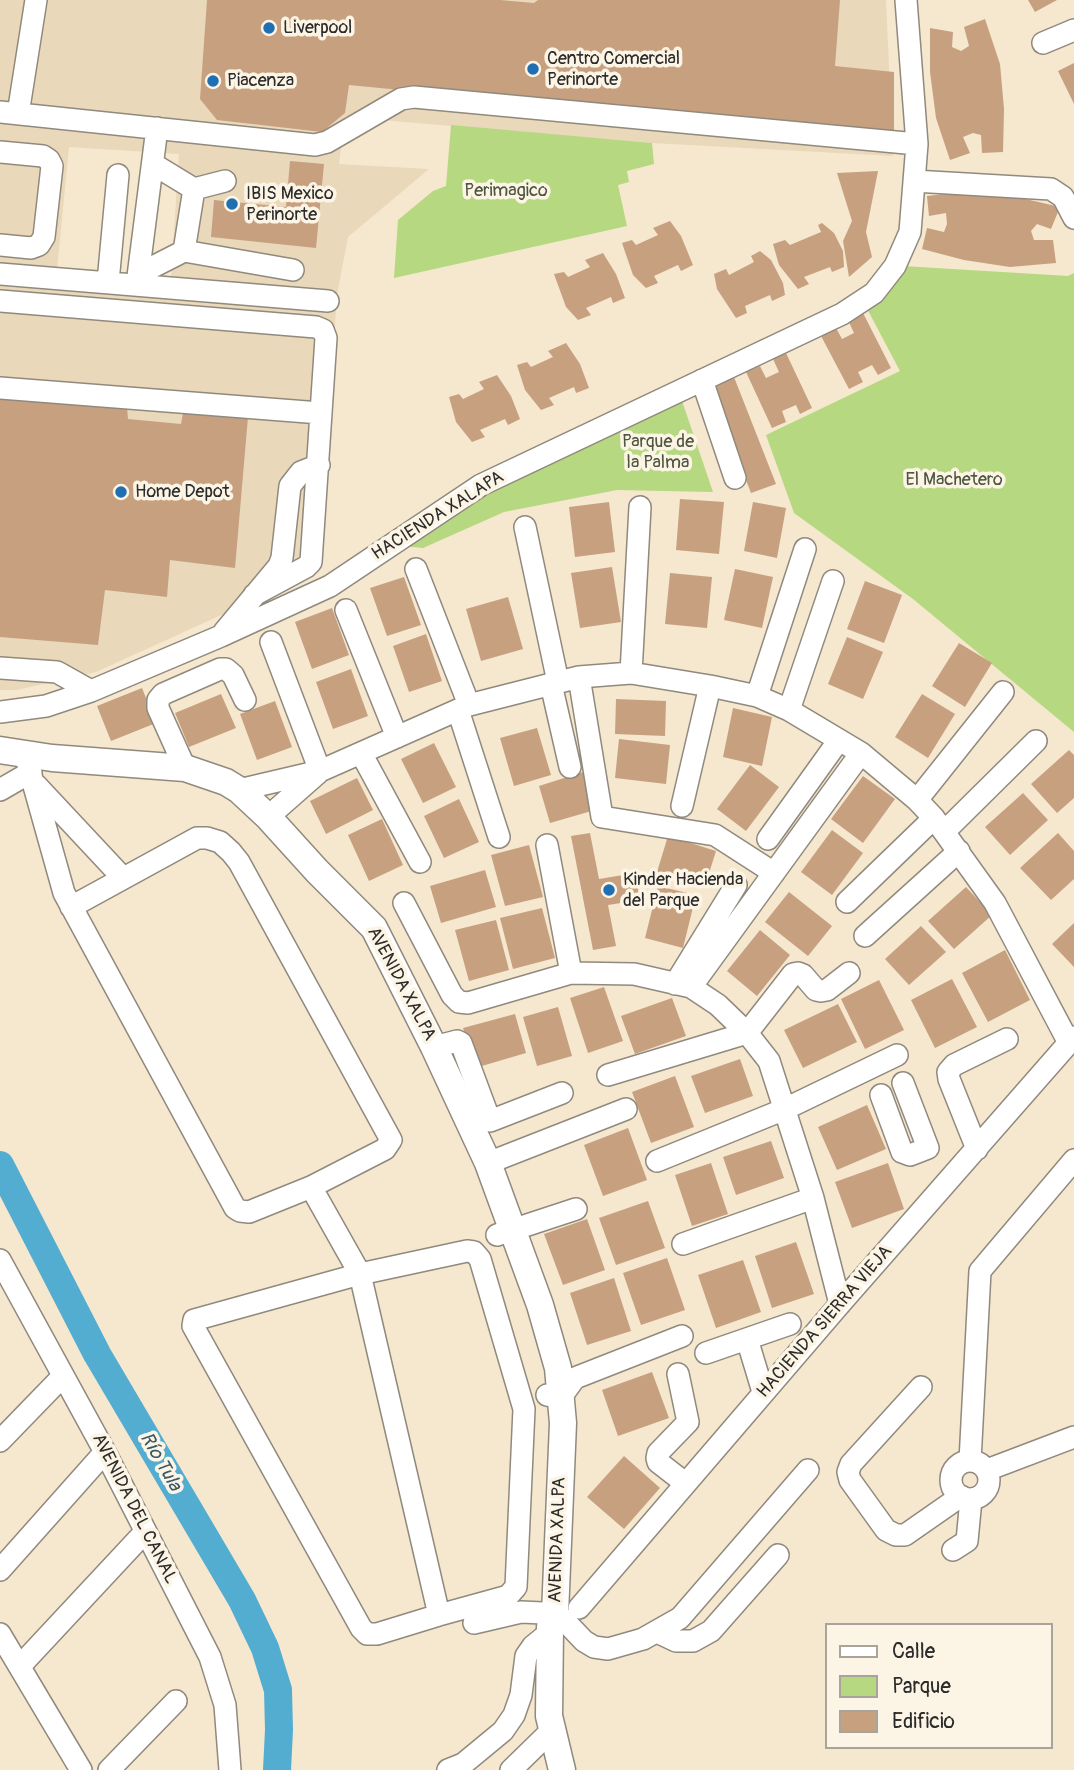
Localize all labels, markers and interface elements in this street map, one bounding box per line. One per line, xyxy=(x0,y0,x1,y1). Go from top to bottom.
place label: Liverpool xyxy=(283,17,352,39)
marker: Liverpool xyxy=(261,20,277,36)
place label: Centro Comercial Perinorte xyxy=(547,48,680,90)
marker: Centro Comercial Perinorte xyxy=(525,61,541,77)
place label: Piacenza xyxy=(227,70,294,92)
marker: Piacenza xyxy=(205,73,221,89)
park label: Perimagico xyxy=(464,180,548,202)
place label: IBIS Mexico Perinorte xyxy=(246,183,334,226)
marker: IBIS Mexico Perinorte xyxy=(224,196,240,212)
park label: Parque de la Palma xyxy=(622,431,694,474)
street label: HACIENDA XALAPA xyxy=(368,467,508,565)
park label: El Machetero xyxy=(905,469,1003,491)
place label: Home Depot xyxy=(135,481,230,503)
marker: Home Depot xyxy=(113,484,129,500)
place label: Kinder Hacienda del Parque xyxy=(623,869,743,912)
marker: Kinder Hacienda del Parque xyxy=(601,882,617,898)
street label: AVENIDA XALPA xyxy=(362,923,440,1045)
street label: HACIENDA SIERRA VIEJA xyxy=(753,1241,897,1403)
water label: Río Tula xyxy=(134,1429,186,1495)
street label: AVENIDA DEL CANAL xyxy=(87,1430,181,1588)
street label: AVENIDA XALPA xyxy=(545,1477,571,1603)
legend xyxy=(825,1623,1053,1749)
text: Calle xyxy=(892,1638,935,1665)
text: Parque xyxy=(892,1673,951,1700)
text: Edificio xyxy=(892,1708,955,1735)

